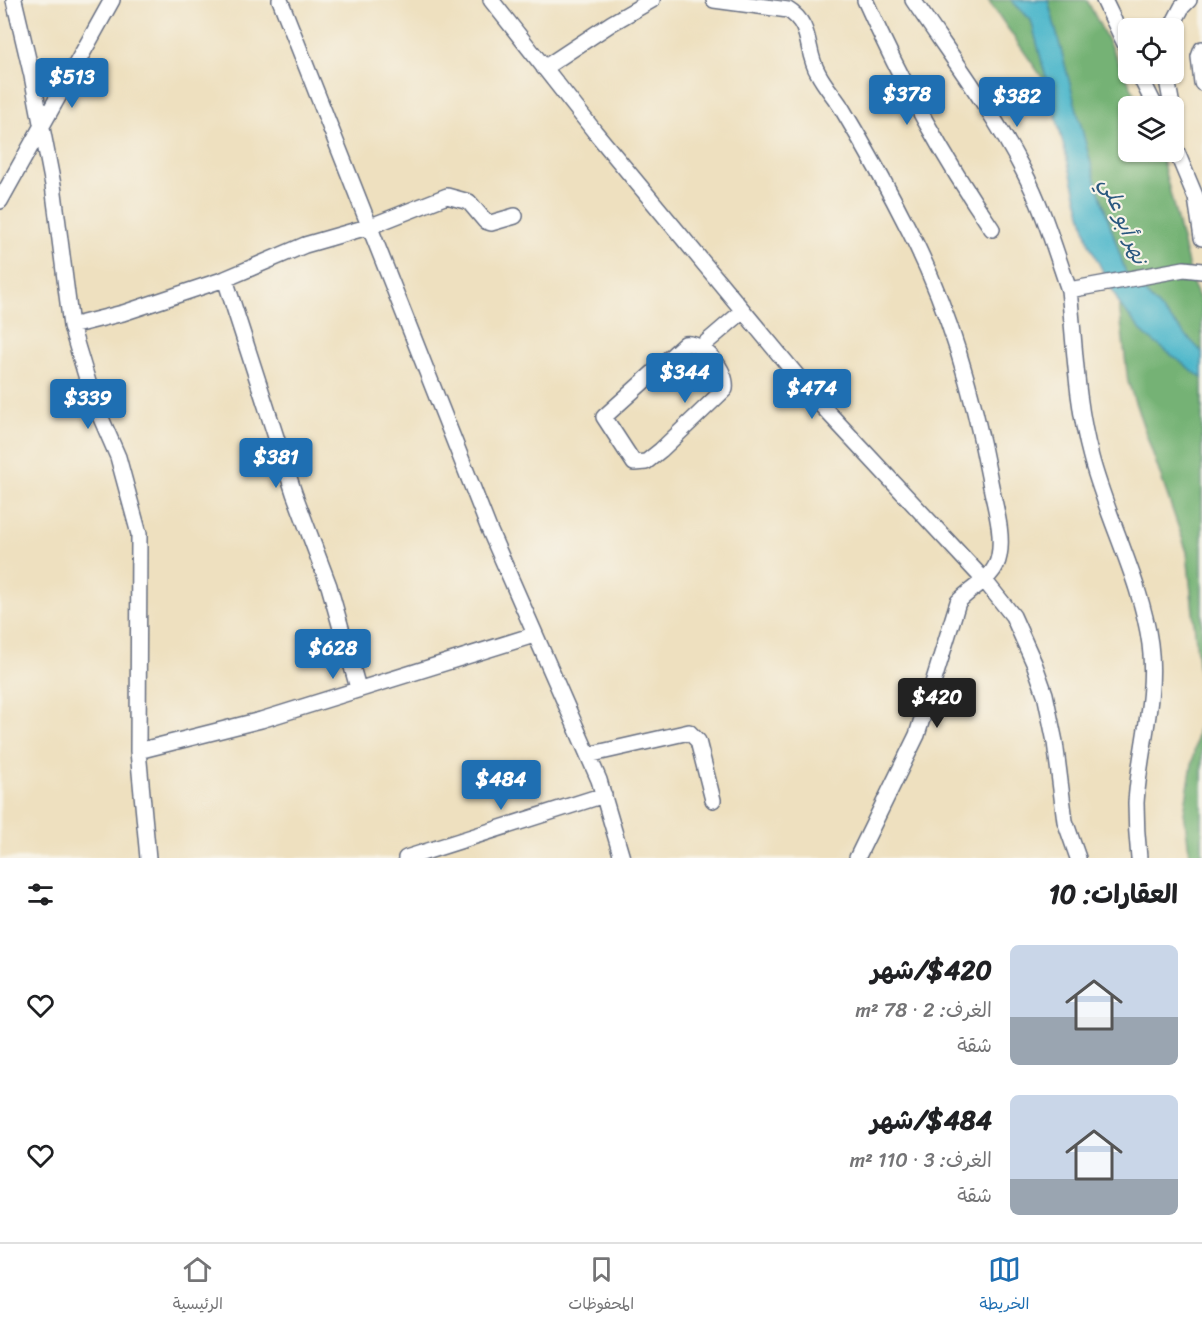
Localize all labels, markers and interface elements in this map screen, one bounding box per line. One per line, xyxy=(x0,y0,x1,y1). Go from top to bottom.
map controls xyxy=(1118,18,1184,162)
button: locate xyxy=(1118,18,1184,84)
pin: $513 xyxy=(36,58,108,109)
text: $513 xyxy=(49,60,95,95)
pin: $378 xyxy=(871,75,943,126)
text: $378 xyxy=(883,77,931,112)
pin: $382 xyxy=(981,77,1053,128)
text: $382 xyxy=(993,79,1041,114)
button: layers xyxy=(1118,96,1184,162)
water label: نهر أبو علي xyxy=(1089,172,1159,272)
pin: $344 xyxy=(649,353,721,404)
text: $344 xyxy=(660,355,710,390)
pin: $474 xyxy=(776,369,848,420)
text: $474 xyxy=(787,371,837,406)
pin: $339 xyxy=(52,379,124,430)
text: $339 xyxy=(64,381,112,416)
pin: $381 xyxy=(240,438,312,489)
text: $381 xyxy=(253,440,299,475)
pin: $628 xyxy=(297,629,369,680)
text: $628 xyxy=(309,631,357,666)
pin: $420 xyxy=(901,678,973,729)
text: $420 xyxy=(912,680,962,715)
pin: $484 xyxy=(465,760,537,811)
text: $484 xyxy=(476,762,526,797)
text: العقارات: 10 xyxy=(1049,871,1178,917)
icon: filters xyxy=(24,878,57,911)
text: $420/شهر xyxy=(871,947,992,993)
icon: home xyxy=(1058,969,1130,1041)
icon: heart xyxy=(24,989,57,1022)
text: الغرف: 2 · 78 m² xyxy=(855,993,992,1028)
text: شقة xyxy=(957,1028,992,1063)
text: $484/شهر xyxy=(870,1097,992,1143)
icon: home xyxy=(1058,1119,1130,1191)
icon: heart xyxy=(24,1139,57,1172)
text: الغرف: 3 · 110 m² xyxy=(850,1143,992,1178)
text: شقة xyxy=(957,1178,992,1213)
tab: الرئيسية xyxy=(173,1253,223,1318)
tab: المحفوظات xyxy=(568,1253,634,1318)
tab: الخريطة xyxy=(979,1253,1029,1318)

